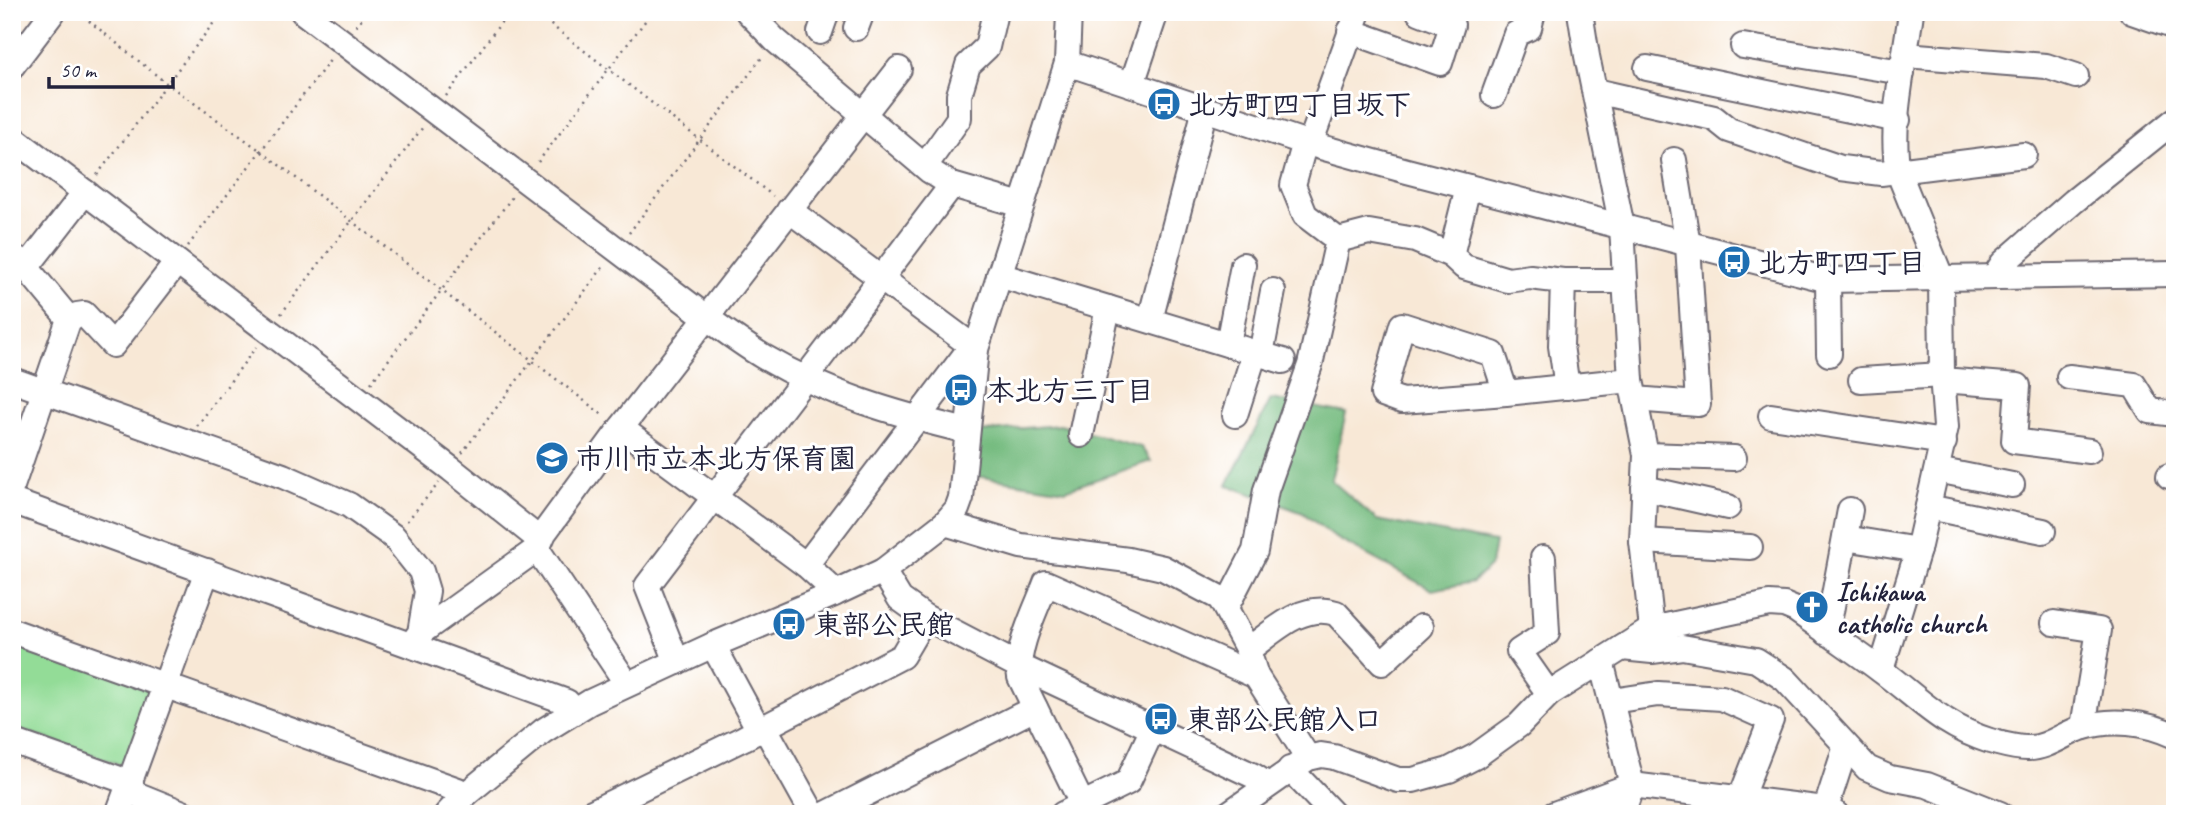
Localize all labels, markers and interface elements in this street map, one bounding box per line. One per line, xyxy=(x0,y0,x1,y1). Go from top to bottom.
scale bar xyxy=(49,46,173,90)
text: 50 m xyxy=(60,57,98,83)
bus stop icon: 北方町四丁目坂下 xyxy=(1145,85,1183,123)
place label: 北方町四丁目坂下 xyxy=(1188,87,1412,122)
bus stop icon: 北方町四丁目 xyxy=(1715,243,1753,281)
place label: 北方町四丁目 xyxy=(1758,245,1926,280)
bus stop icon: 本北方三丁目 xyxy=(942,371,980,409)
place label: 本北方三丁目 xyxy=(986,373,1154,408)
school or university icon: 市川市立本北方保育園 xyxy=(533,439,571,477)
place label: 市川市立本北方保育園 xyxy=(576,441,856,476)
place label: Ichikawa catholic church xyxy=(1836,574,1988,641)
church icon: Ichikawa catholic church xyxy=(1793,588,1831,626)
bus stop icon: 東部公民館 xyxy=(770,605,808,643)
place label: 東部公民館 xyxy=(814,607,954,642)
bus stop icon: 東部公民館入口 xyxy=(1142,700,1180,738)
place label: 東部公民館入口 xyxy=(1186,702,1382,737)

